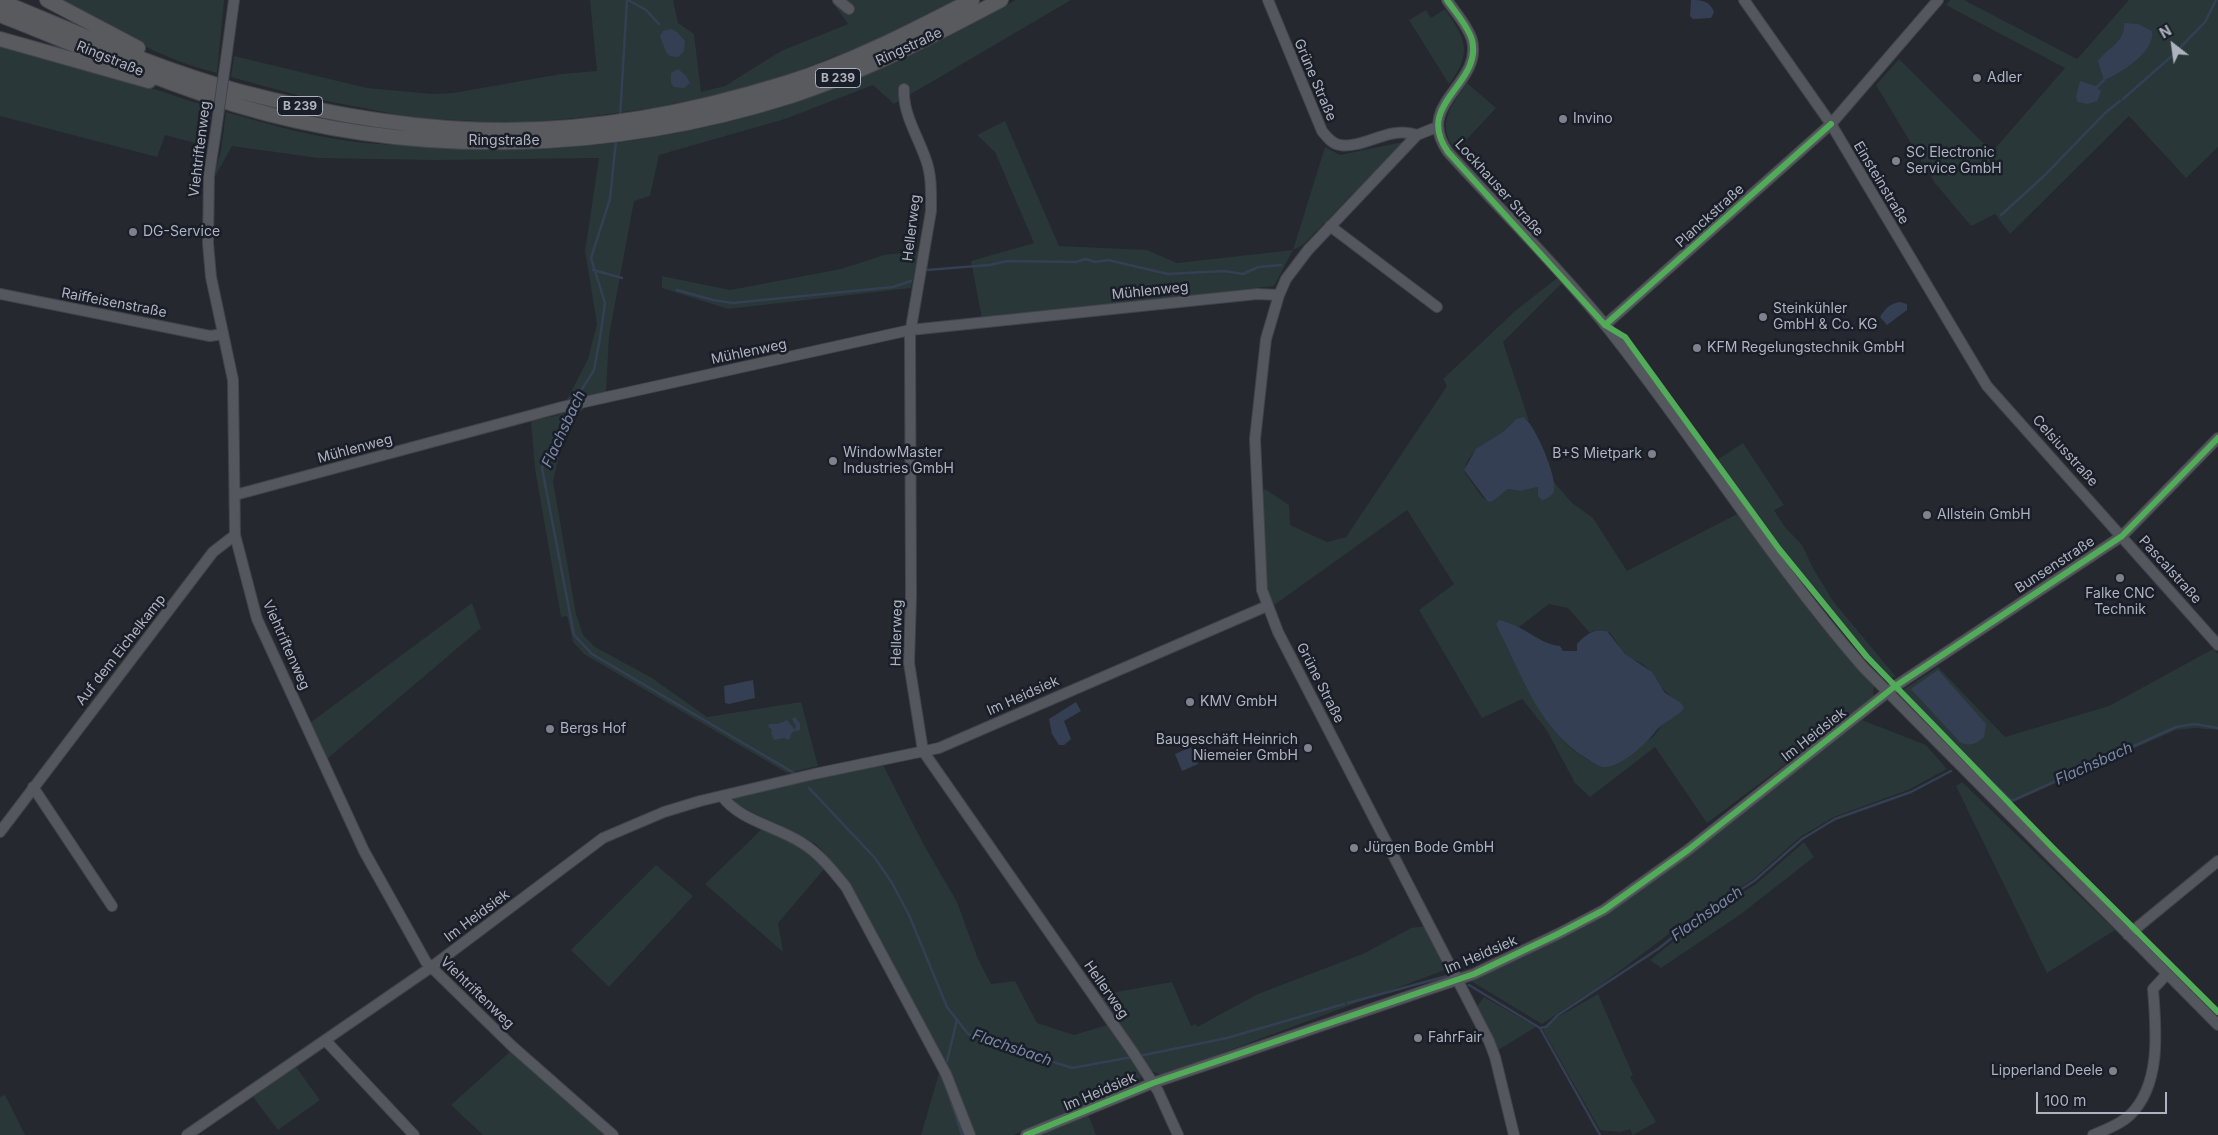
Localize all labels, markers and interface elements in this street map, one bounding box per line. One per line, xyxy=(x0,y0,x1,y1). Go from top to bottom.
north arrow xyxy=(2148,20,2198,70)
text: N xyxy=(2156,22,2174,42)
street label: Ringstraße xyxy=(873,24,945,70)
street label: Grüne Straße xyxy=(1290,36,1340,124)
street label: Ringstraße xyxy=(74,38,146,80)
road number: B 239 xyxy=(816,68,860,88)
place label: Adler xyxy=(1987,70,2022,86)
marker: Adler xyxy=(1971,72,1983,84)
road number: B 239 xyxy=(278,96,322,115)
street label: Viehtriftenweg xyxy=(186,100,214,198)
place label: Invino xyxy=(1573,111,1613,127)
marker: Invino xyxy=(1557,113,1569,125)
street label: Ringstraße xyxy=(468,133,540,149)
street label: Lockhauser Straße xyxy=(1451,136,1547,240)
street label: Einsteinstraße xyxy=(1850,139,1912,227)
place label: SC Electronic Service GmbH xyxy=(1906,145,2002,178)
marker: SC Electronic Service GmbH xyxy=(1890,155,1902,167)
street label: Planckstraße xyxy=(1672,181,1748,251)
street label: Hellerweg xyxy=(900,194,924,262)
place label: DG-Service xyxy=(143,224,220,240)
marker: DG-Service xyxy=(127,226,139,238)
street label: Mühlenweg xyxy=(1111,279,1189,303)
street label: Raiffeisenstraße xyxy=(60,285,168,321)
place label: Steinkühler GmbH & Co. KG xyxy=(1773,301,1878,334)
marker: Steinkühler GmbH & Co. KG xyxy=(1757,311,1769,323)
street label: Mühlenweg xyxy=(710,336,788,368)
place label: KFM Regelungstechnik GmbH xyxy=(1707,340,1905,356)
marker: KFM Regelungstechnik GmbH xyxy=(1691,342,1703,354)
water label: Flachsbach xyxy=(538,388,590,470)
street label: Celsiusstraße xyxy=(2029,412,2101,490)
street label: Mühlenweg xyxy=(316,431,394,467)
place label: WindowMaster Industries GmbH xyxy=(843,445,954,478)
place label: B+S Mietpark xyxy=(1552,446,1642,462)
marker: B+S Mietpark xyxy=(1646,448,1658,460)
marker: WindowMaster Industries GmbH xyxy=(827,455,839,467)
place label: Allstein GmbH xyxy=(1937,507,2031,523)
marker: Allstein GmbH xyxy=(1921,509,1933,521)
street label: Bunsenstraße xyxy=(2012,533,2098,597)
street label: Pascalstraße xyxy=(2135,533,2205,607)
marker: Falke CNC Technik xyxy=(2114,572,2126,584)
place label: Falke CNC Technik xyxy=(2085,586,2155,618)
street label: Auf dem Eichelkamp xyxy=(73,591,169,709)
street label: Viehtriftenweg xyxy=(259,598,313,692)
street label: Hellerweg xyxy=(888,599,906,667)
street label: Grüne Straße xyxy=(1293,640,1347,726)
street label: Im Heidsiek xyxy=(984,673,1062,719)
place label: KMV GmbH xyxy=(1200,694,1277,710)
marker: KMV GmbH xyxy=(1184,696,1196,708)
street label: Im Heidsiek xyxy=(1778,705,1850,765)
place label: Bergs Hof xyxy=(560,721,626,737)
marker: Bergs Hof xyxy=(544,723,556,735)
place label: Baugeschäft Heinrich Niemeier GmbH xyxy=(1156,732,1298,764)
water label: Flachsbach xyxy=(2052,739,2136,789)
marker: Baugeschäft Heinrich Niemeier GmbH xyxy=(1302,742,1314,754)
place label: Jürgen Bode GmbH xyxy=(1364,840,1494,856)
marker: Jürgen Bode GmbH xyxy=(1348,842,1360,854)
water label: Flachsbach xyxy=(1668,883,1746,945)
street label: Im Heidsiek xyxy=(441,886,513,946)
street label: Im Heidsiek xyxy=(1442,932,1520,978)
street label: Viehtriftenweg xyxy=(436,953,518,1033)
street label: Hellerweg xyxy=(1080,958,1132,1022)
water label: Flachsbach xyxy=(970,1026,1054,1070)
place label: FahrFair xyxy=(1428,1030,1482,1046)
marker: FahrFair xyxy=(1412,1032,1424,1044)
place label: Lipperland Deele xyxy=(1991,1063,2103,1079)
marker: Lipperland Deele xyxy=(2107,1065,2119,1077)
street label: Im Heidsiek xyxy=(1061,1069,1139,1115)
scale bar xyxy=(2038,1082,2169,1114)
text: 100 m xyxy=(2044,1091,2086,1110)

